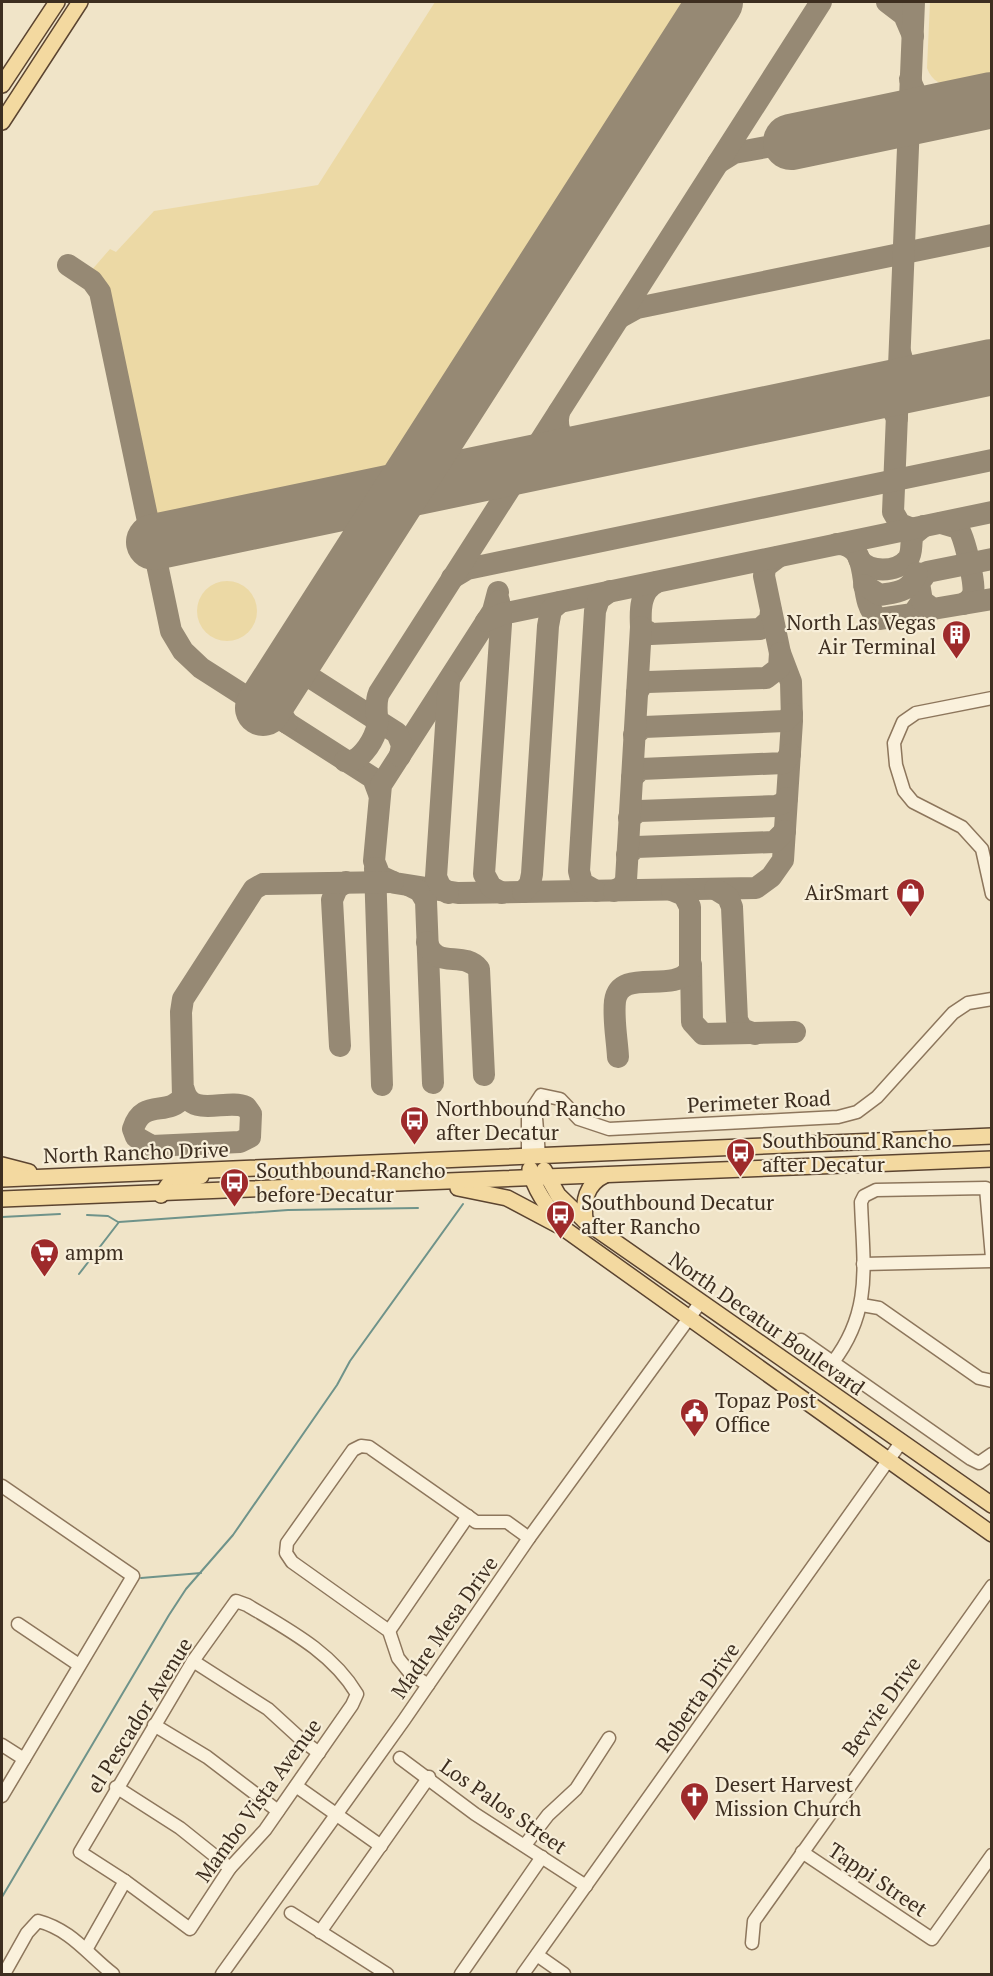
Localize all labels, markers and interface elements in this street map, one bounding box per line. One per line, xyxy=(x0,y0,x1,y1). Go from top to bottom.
place label: North Las Vegas Air Terminal xyxy=(786,608,936,660)
building icon: North Las Vegas Air Terminal xyxy=(941,618,973,660)
shop icon: AirSmart xyxy=(894,876,926,918)
place label: AirSmart xyxy=(804,878,889,906)
street label: Perimeter Road xyxy=(686,1083,832,1119)
place label: Northbound Rancho after Decatur xyxy=(436,1094,626,1146)
bus stop icon: Northbound Rancho after Decatur xyxy=(399,1104,431,1146)
place label: Southbound Rancho after Decatur xyxy=(762,1126,952,1178)
street label: North Rancho Drive xyxy=(43,1135,229,1169)
bus stop icon: Southbound Rancho after Decatur xyxy=(725,1136,757,1178)
place label: Southbound Rancho before Decatur xyxy=(256,1156,446,1208)
bus stop icon: Southbound Rancho before Decatur xyxy=(219,1166,251,1208)
place label: Southbound Decatur after Rancho xyxy=(581,1188,774,1240)
bus stop icon: Southbound Decatur after Rancho xyxy=(544,1198,576,1240)
supermarket icon: ampm xyxy=(28,1236,60,1278)
place label: ampm xyxy=(65,1238,124,1266)
street label: North Decatur Boulevard xyxy=(663,1245,871,1402)
place label: Topaz Post Office xyxy=(715,1386,817,1438)
public building icon: Topaz Post Office xyxy=(678,1396,710,1438)
street label: Madre Mesa Drive xyxy=(384,1550,504,1704)
street label: el Pescador Avenue xyxy=(80,1632,198,1798)
street label: Roberta Drive xyxy=(649,1636,745,1758)
street label: Bevvie Drive xyxy=(835,1650,927,1762)
street label: Mambo Vista Avenue xyxy=(189,1712,327,1888)
street label: Los Palos Street xyxy=(435,1752,573,1860)
place label: Desert Harvest Mission Church xyxy=(715,1770,861,1822)
church icon: Desert Harvest Mission Church xyxy=(678,1780,710,1822)
street label: Tappi Street xyxy=(823,1835,933,1923)

